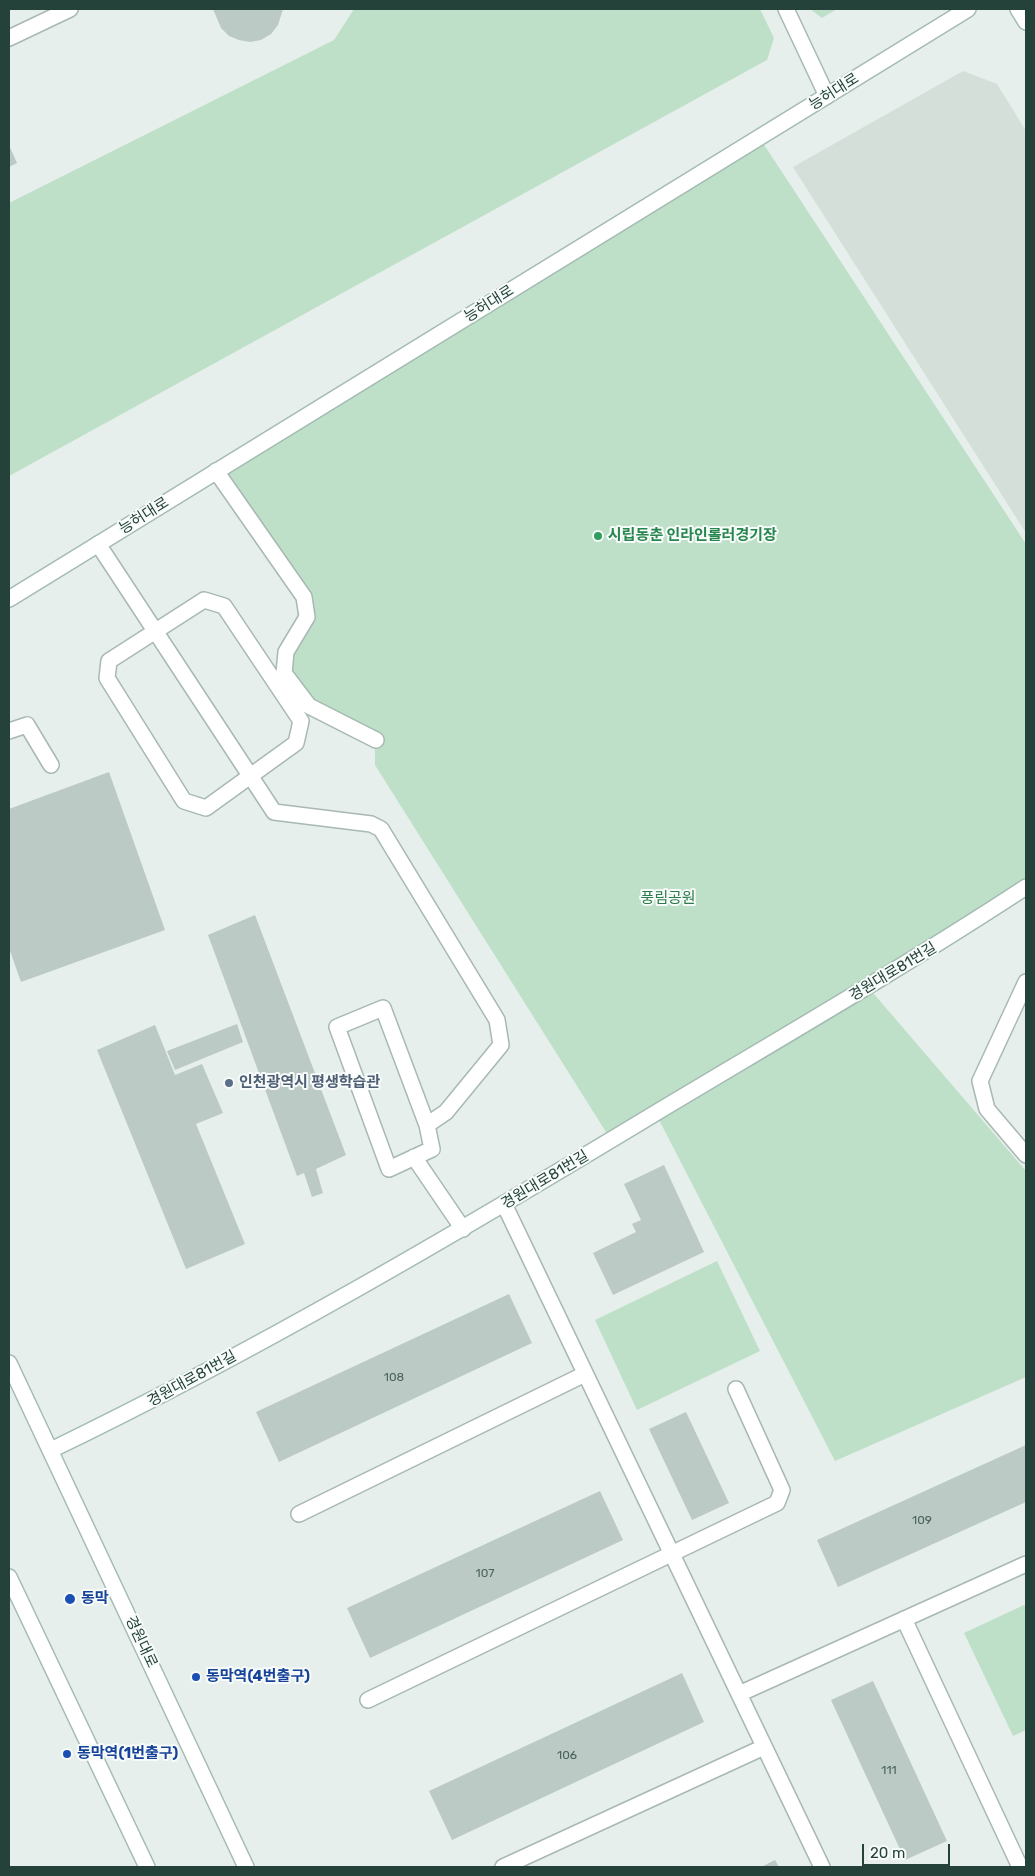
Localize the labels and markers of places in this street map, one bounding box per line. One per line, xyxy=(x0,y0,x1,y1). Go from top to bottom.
place label: 시립동춘 인라인롤러경기장 xyxy=(608,527,777,545)
marker: 시립동춘 인라인롤러경기장 xyxy=(592,530,604,542)
place label: 인천광역시 평생학습관 xyxy=(239,1074,380,1092)
marker: 인천광역시 평생학습관 xyxy=(223,1077,235,1089)
place label: 동막 xyxy=(81,1590,109,1608)
marker: 동막 xyxy=(63,1592,77,1606)
place label: 동막역(4번출구) xyxy=(206,1668,310,1686)
marker: 동막역(4번출구) xyxy=(190,1671,202,1683)
place label: 동막역(1번출구) xyxy=(77,1745,178,1763)
marker: 동막역(1번출구) xyxy=(61,1748,73,1760)

